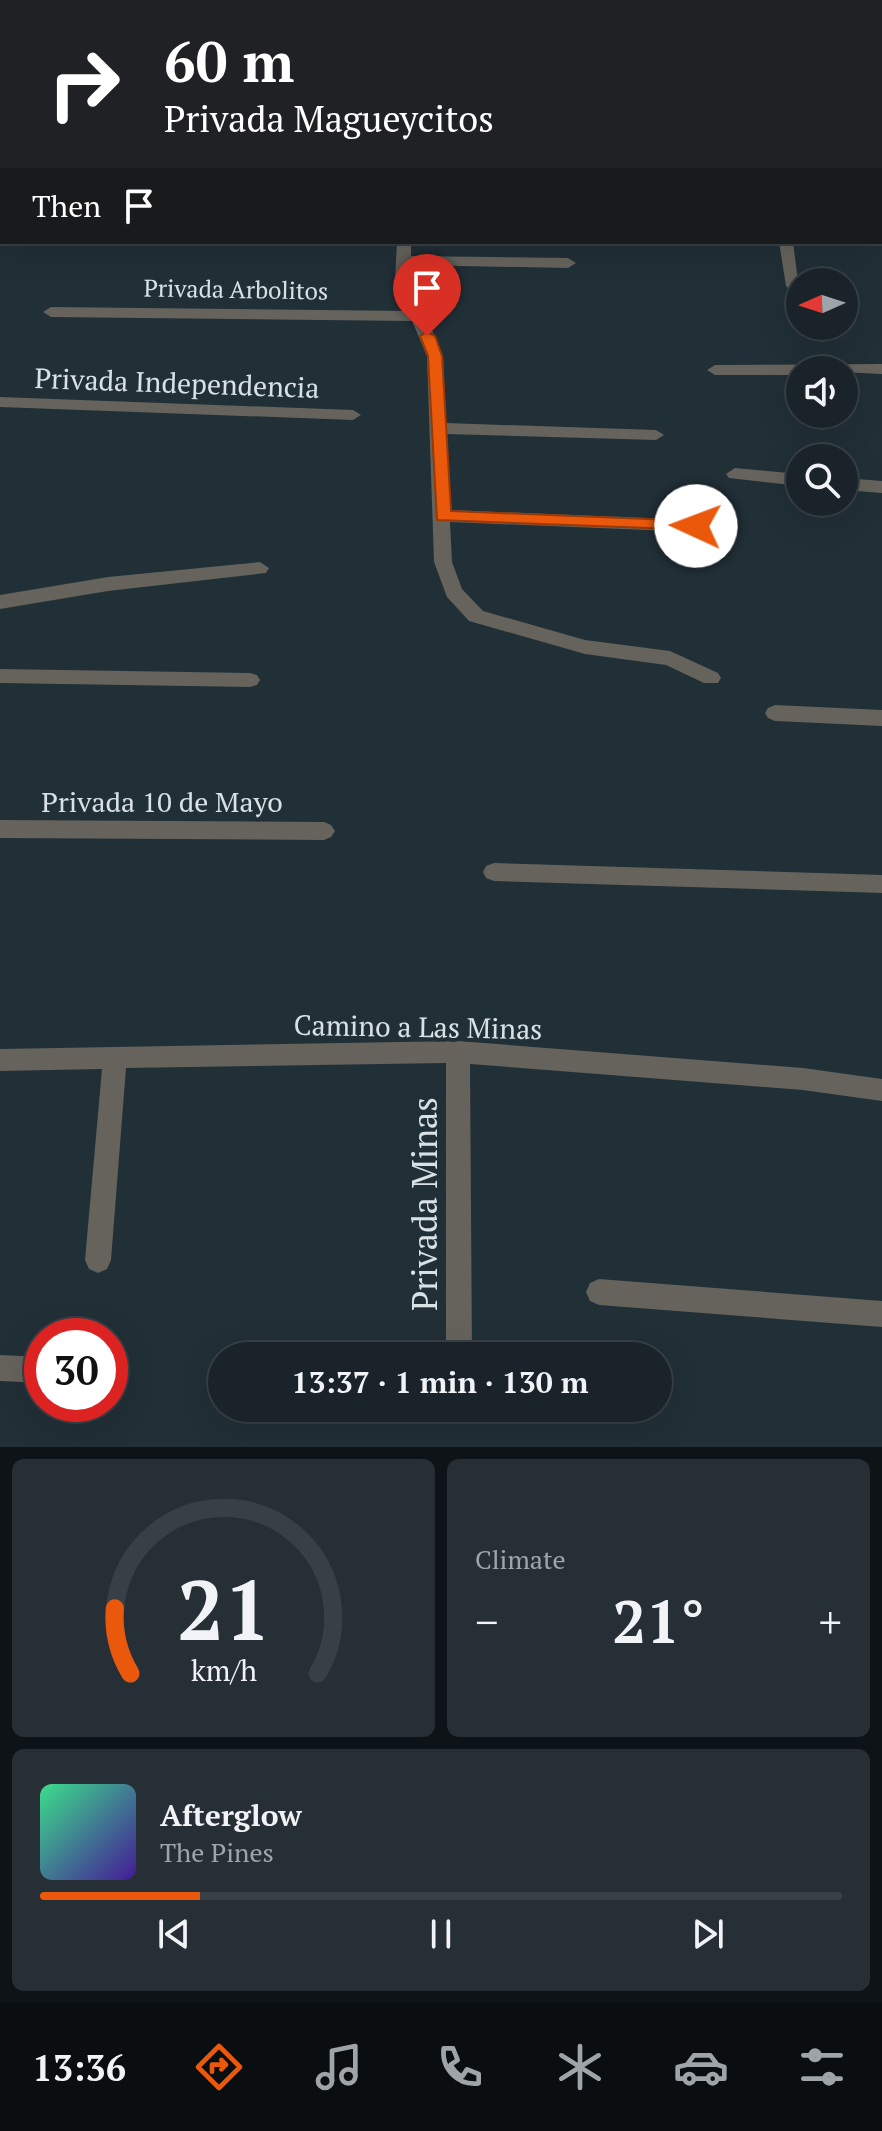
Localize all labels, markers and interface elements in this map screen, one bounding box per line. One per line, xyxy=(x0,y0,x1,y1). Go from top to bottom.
text: 60 m xyxy=(164,24,294,98)
icon: right xyxy=(32,32,136,136)
text: Privada Magueycitos xyxy=(164,95,494,142)
icon: arrive xyxy=(117,184,161,228)
text: Then xyxy=(32,186,101,226)
pin xyxy=(393,254,461,336)
icon: arrive xyxy=(405,266,449,310)
north arrow xyxy=(786,268,858,340)
map controls xyxy=(786,268,858,516)
street label: Privada Arbolitos xyxy=(143,271,329,307)
button: sound xyxy=(786,356,858,428)
street label: Privada Independencia xyxy=(34,359,320,406)
button: search xyxy=(786,444,858,516)
position arrow xyxy=(654,484,738,568)
street label: Privada 10 de Mayo xyxy=(41,783,283,820)
street label: Camino a Las Minas xyxy=(293,1006,543,1047)
street label: Privada Minas xyxy=(402,1097,447,1311)
speed limit sign: 30 xyxy=(24,1318,128,1422)
text: 13:37 · 1 min · 130 m xyxy=(292,1362,588,1402)
text: Climate xyxy=(475,1542,566,1576)
text: 21 xyxy=(176,1554,271,1664)
text: 21° xyxy=(612,1581,705,1660)
text: − xyxy=(475,1592,498,1651)
text: + xyxy=(819,1592,842,1651)
text: km/h xyxy=(190,1651,257,1689)
text: Afterglow xyxy=(160,1795,302,1835)
text: The Pines xyxy=(160,1835,274,1869)
icon: previous xyxy=(152,1912,196,1956)
icon: pause xyxy=(419,1912,463,1956)
icon: next xyxy=(686,1912,730,1956)
icon: directions xyxy=(191,2039,247,2095)
icon: music xyxy=(311,2039,367,2095)
icon: phone xyxy=(432,2039,488,2095)
icon: climate xyxy=(552,2039,608,2095)
icon: car xyxy=(673,2039,729,2095)
icon: filters xyxy=(794,2039,850,2095)
text: 13:36 xyxy=(32,2044,126,2091)

